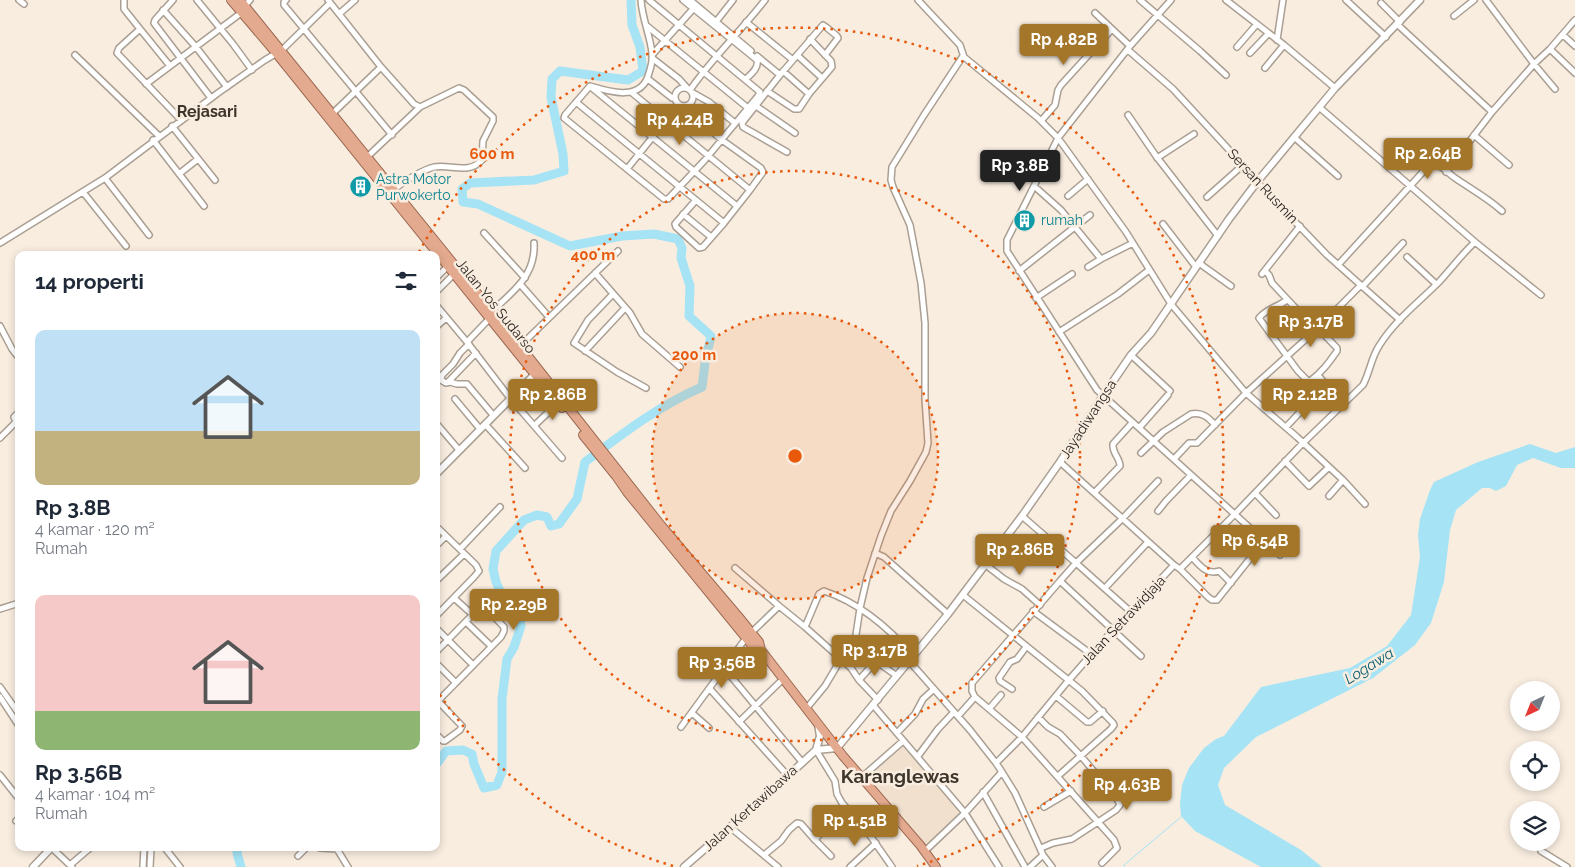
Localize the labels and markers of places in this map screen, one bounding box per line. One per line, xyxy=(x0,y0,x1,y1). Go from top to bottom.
pin: Rp 4.82B xyxy=(1012,23,1116,66)
pin: Rp 4.24B xyxy=(628,104,732,146)
pin: Rp 2.64B xyxy=(1376,138,1480,180)
pin: Rp 3.8B xyxy=(974,150,1066,192)
place label: Astra Motor Purwokerto xyxy=(376,171,451,203)
building icon: Astra Motor Purwokerto xyxy=(348,175,372,199)
building icon: rumah xyxy=(1013,208,1037,232)
place label: rumah xyxy=(1041,212,1083,228)
pin: Rp 3.17B xyxy=(1259,306,1363,348)
pin: Rp 2.86B xyxy=(501,378,605,421)
pin: Rp 2.12B xyxy=(1253,378,1357,421)
centre of rings xyxy=(786,447,804,465)
pin: Rp 6.54B xyxy=(1203,524,1307,567)
pin: Rp 2.86B xyxy=(968,534,1072,576)
pin: Rp 2.29B xyxy=(462,588,566,631)
pin: Rp 3.17B xyxy=(823,634,927,677)
pin: Rp 3.56B xyxy=(670,646,774,689)
pin: Rp 4.63B xyxy=(1075,768,1179,811)
pin: Rp 1.51B xyxy=(803,804,907,847)

